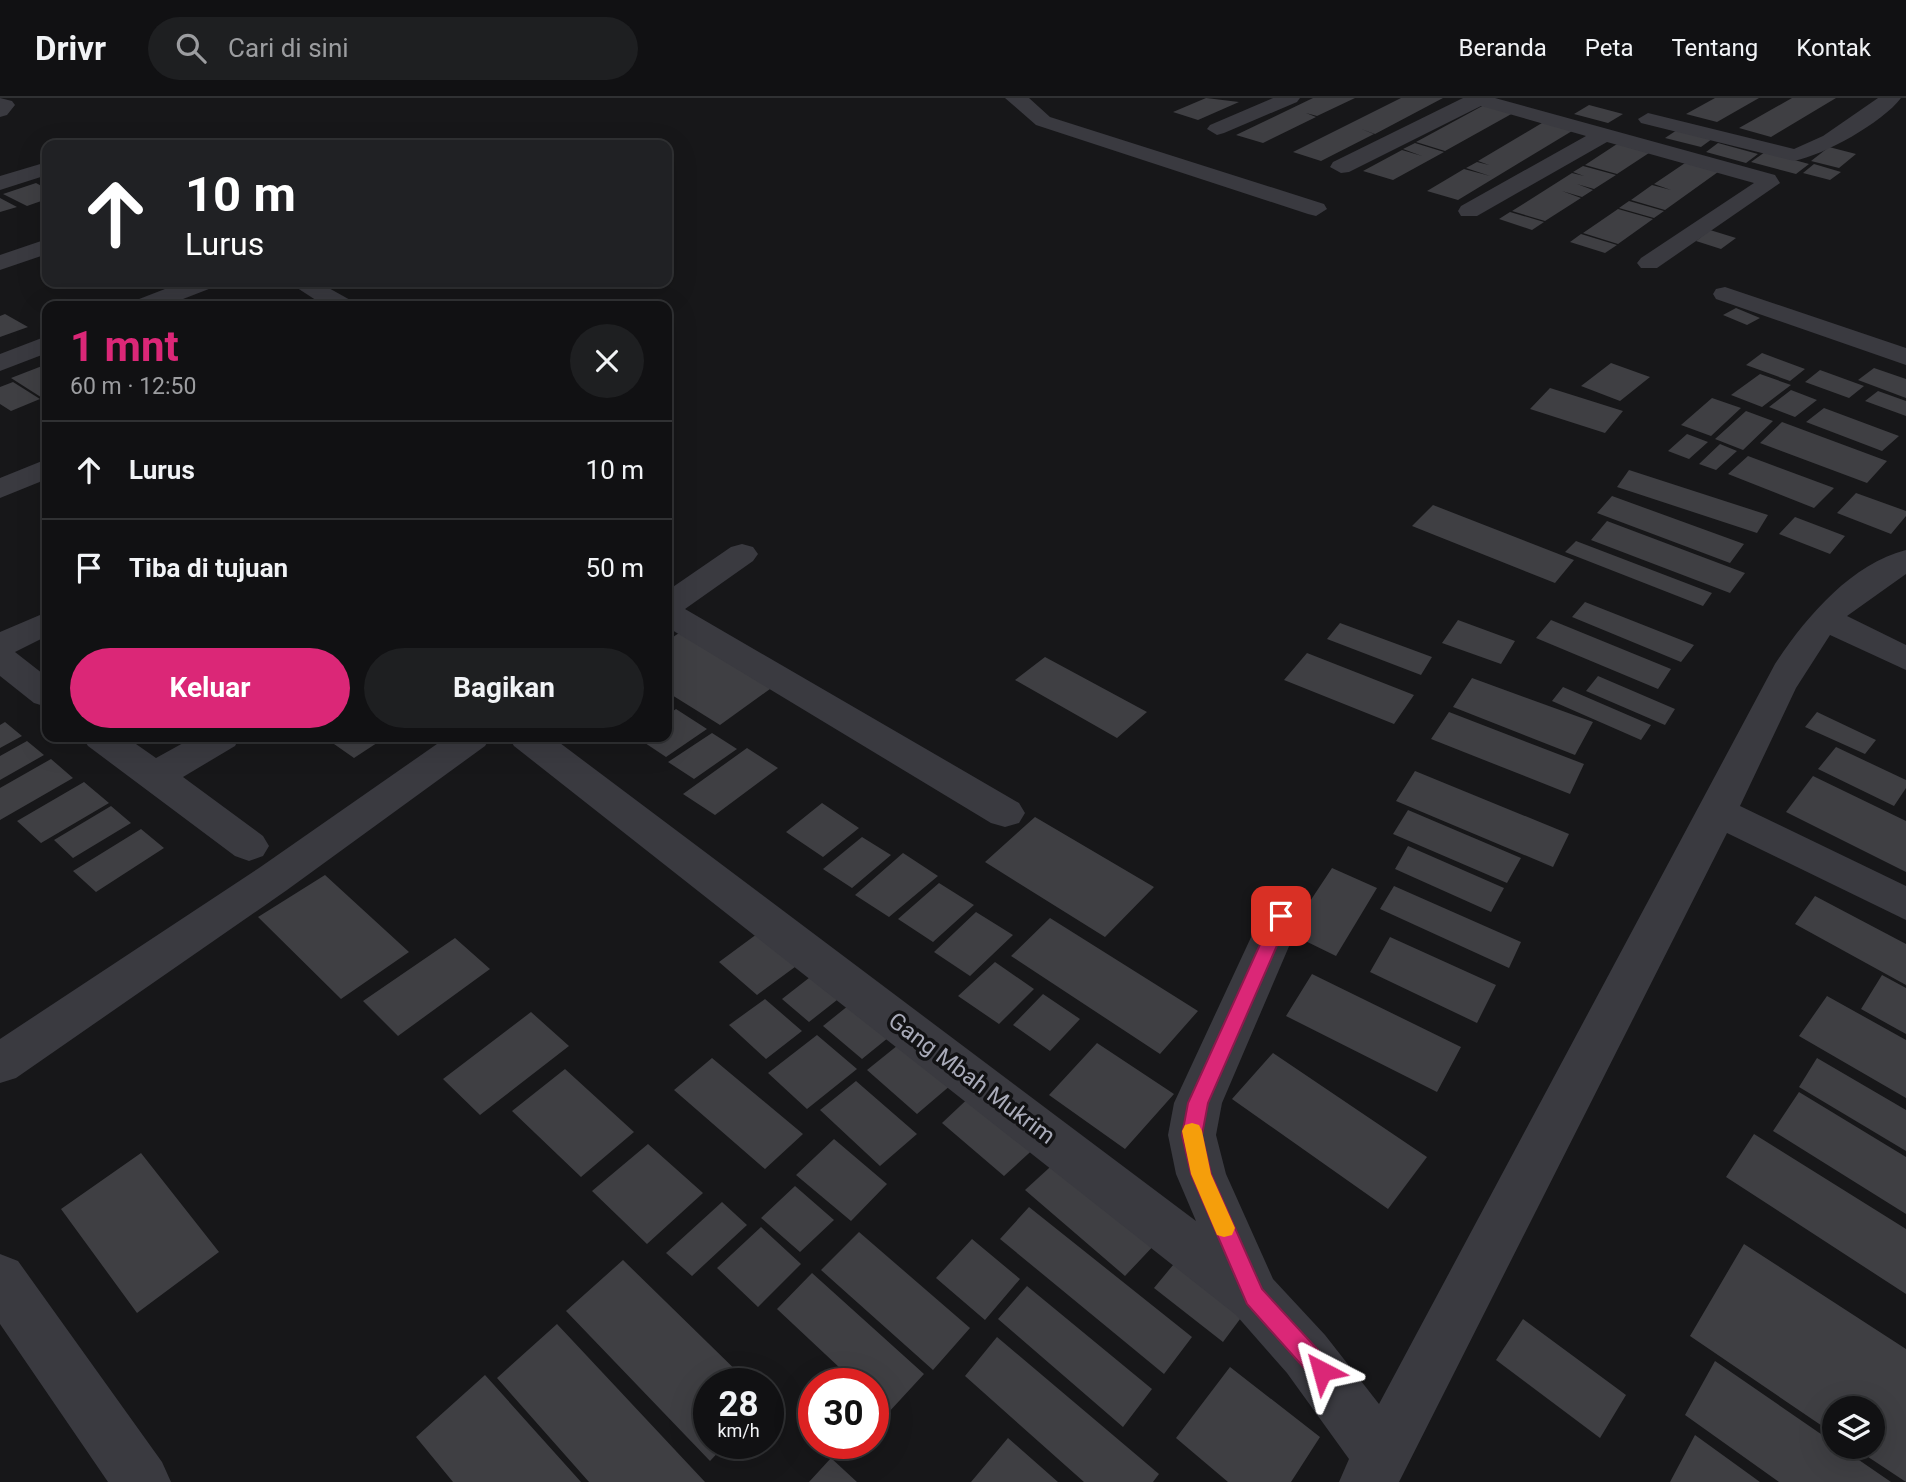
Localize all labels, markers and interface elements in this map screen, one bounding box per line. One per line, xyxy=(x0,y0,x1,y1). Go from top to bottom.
search box xyxy=(148,17,638,80)
text: Drivr xyxy=(35,29,106,68)
icon: search xyxy=(172,29,210,67)
text: Cari di sini xyxy=(228,33,349,63)
text: Beranda xyxy=(1459,34,1547,62)
text: Peta xyxy=(1585,34,1633,62)
text: Tentang xyxy=(1671,34,1758,62)
text: Kontak xyxy=(1796,34,1871,62)
text: 10 m xyxy=(185,166,296,223)
icon: ahead xyxy=(70,168,161,259)
text: Lurus xyxy=(185,225,264,263)
text: 1 mnt xyxy=(70,322,179,371)
button: close xyxy=(570,324,644,398)
text: 60 m · 12:50 xyxy=(70,373,196,400)
icon: ahead xyxy=(70,451,108,489)
text: Lurus xyxy=(129,455,195,485)
text: 10 m xyxy=(586,455,644,485)
icon: arrive xyxy=(70,549,108,587)
text: Tiba di tujuan xyxy=(129,553,288,583)
text: 50 m xyxy=(586,553,644,583)
button: Keluar xyxy=(70,648,350,728)
button: Bagikan xyxy=(364,648,644,728)
pin xyxy=(1251,886,1311,946)
icon: arrive xyxy=(1262,897,1300,935)
street label: Gang Mbah Mukrim xyxy=(883,1007,1060,1150)
position arrow xyxy=(1285,1334,1359,1408)
speed limit sign: 30 xyxy=(798,1368,889,1459)
text: 28 xyxy=(718,1384,759,1425)
map controls xyxy=(1822,1396,1885,1459)
button: layers xyxy=(1822,1396,1885,1459)
text: km/h xyxy=(717,1420,760,1441)

